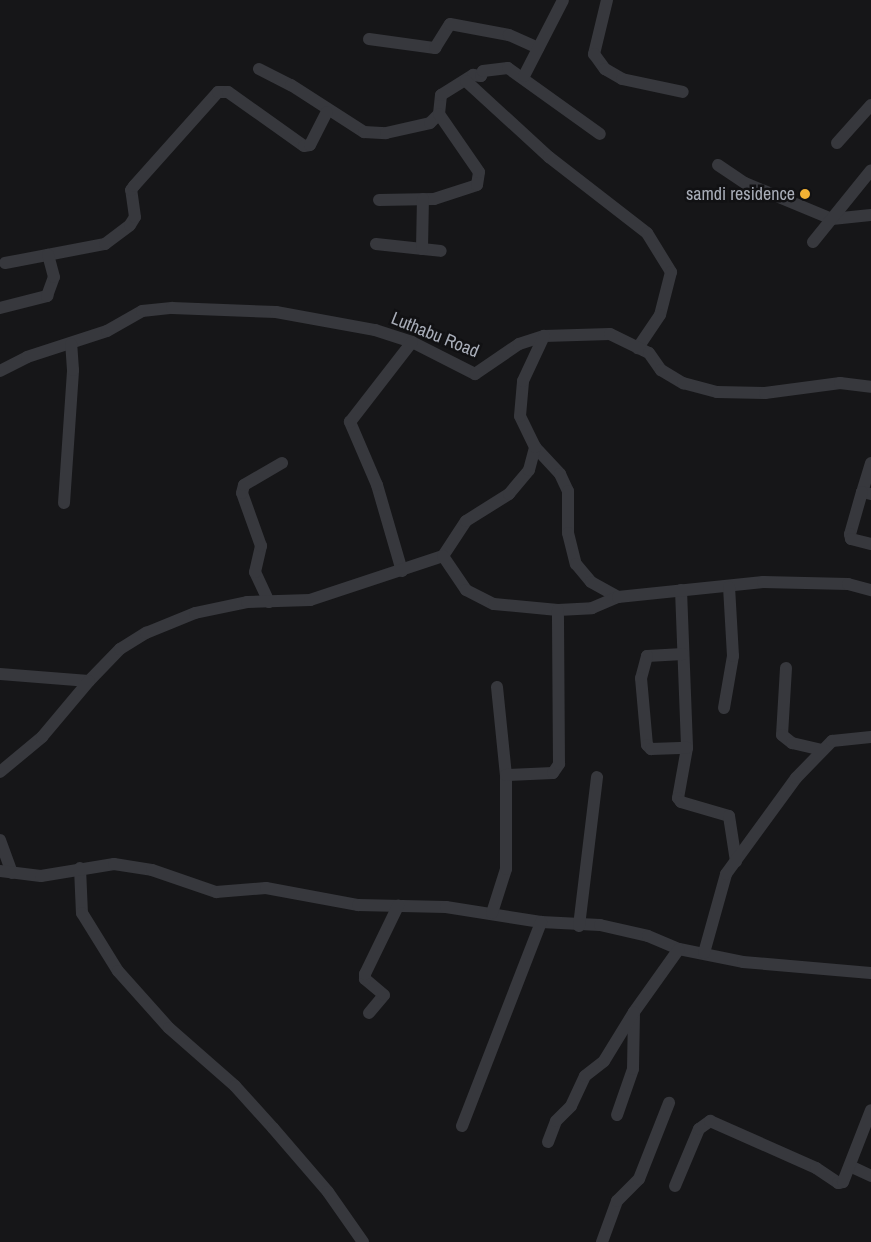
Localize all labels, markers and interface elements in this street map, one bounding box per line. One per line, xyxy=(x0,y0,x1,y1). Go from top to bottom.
place label: samdi residence xyxy=(686,183,795,205)
marker: samdi residence xyxy=(799,188,811,200)
street label: Luthabu Road xyxy=(388,308,482,362)

